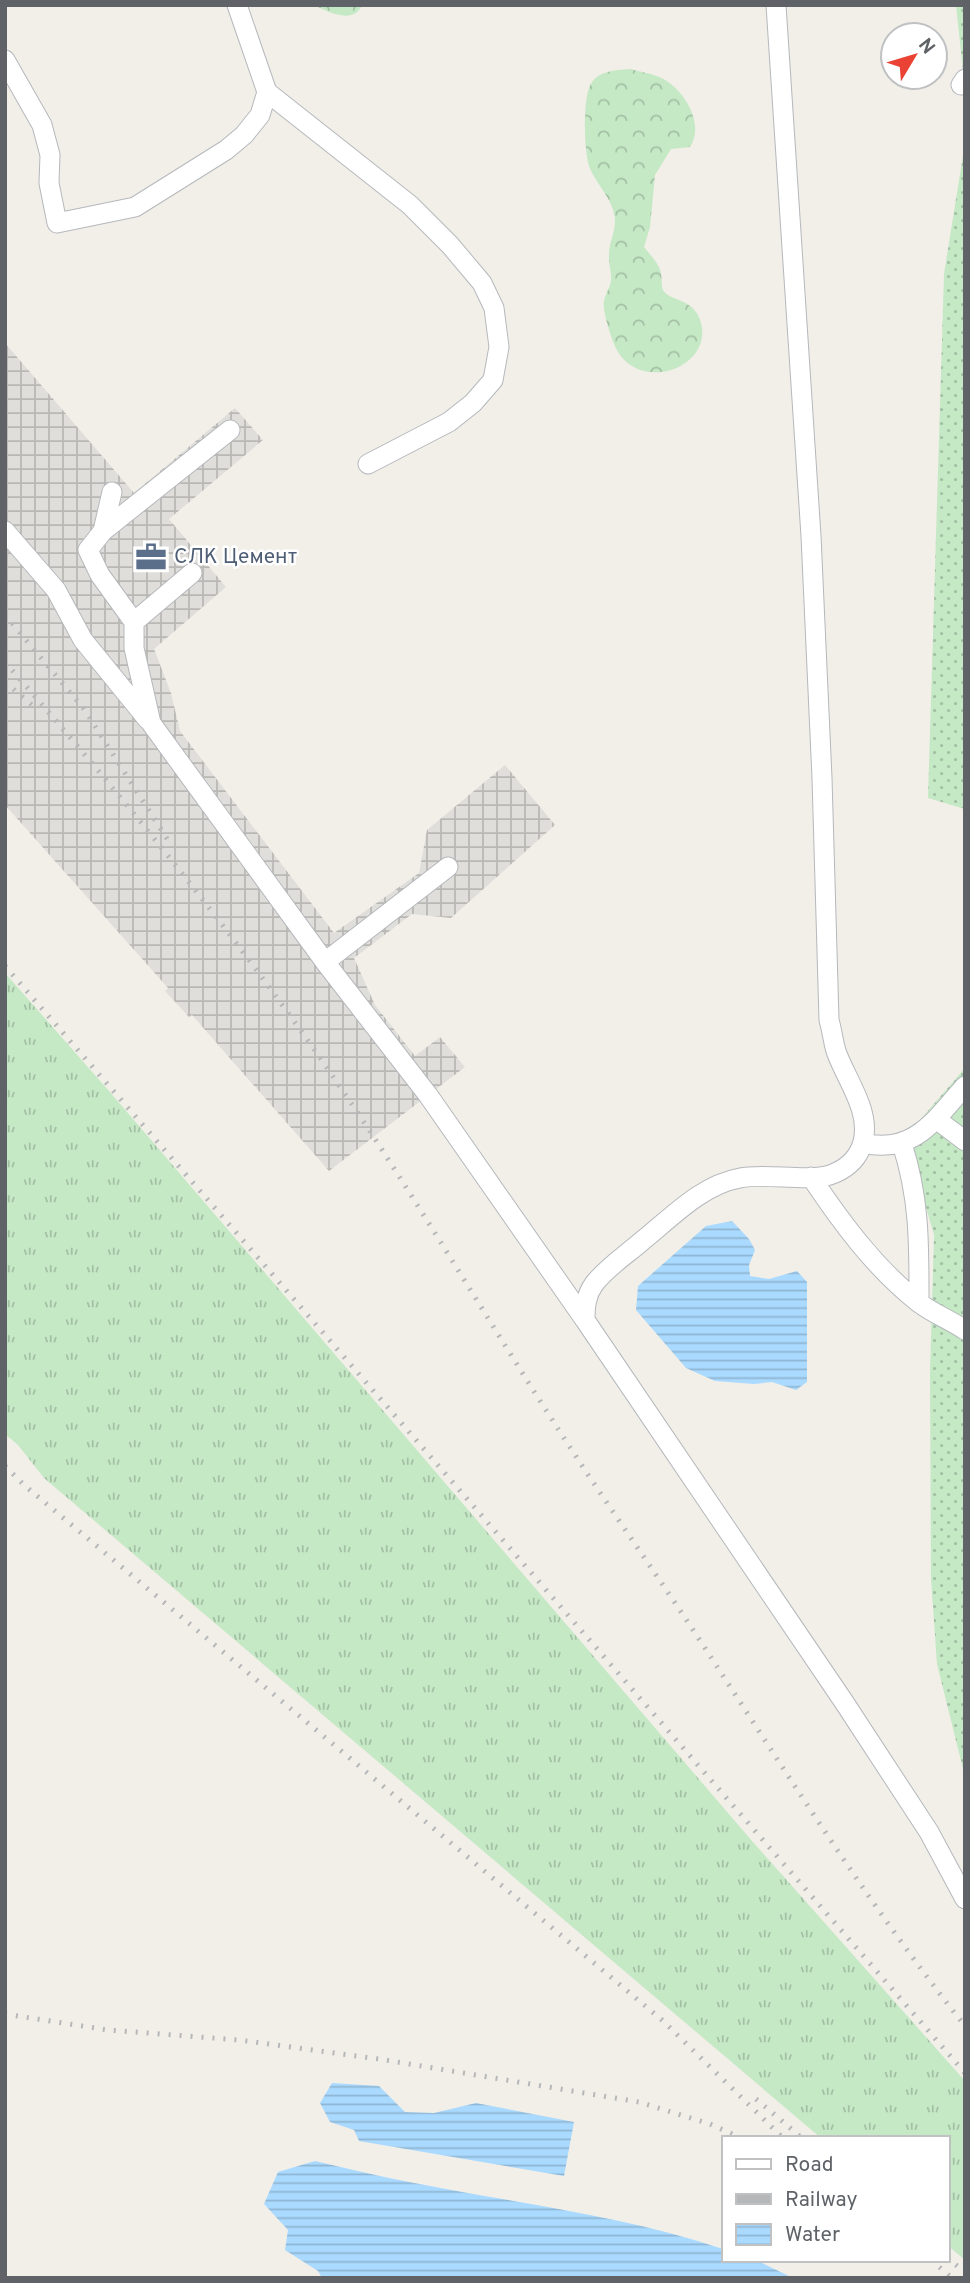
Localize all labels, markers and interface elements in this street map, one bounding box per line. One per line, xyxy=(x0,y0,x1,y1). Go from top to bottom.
north arrow xyxy=(879,21,949,91)
text: N xyxy=(912,34,939,60)
office icon: СЛК Цемент xyxy=(134,540,168,574)
place label: СЛК Цемент xyxy=(174,544,297,571)
legend xyxy=(722,2136,949,2262)
text: Road xyxy=(785,2152,834,2179)
text: Railway xyxy=(785,2187,858,2214)
text: Water xyxy=(785,2222,840,2249)

